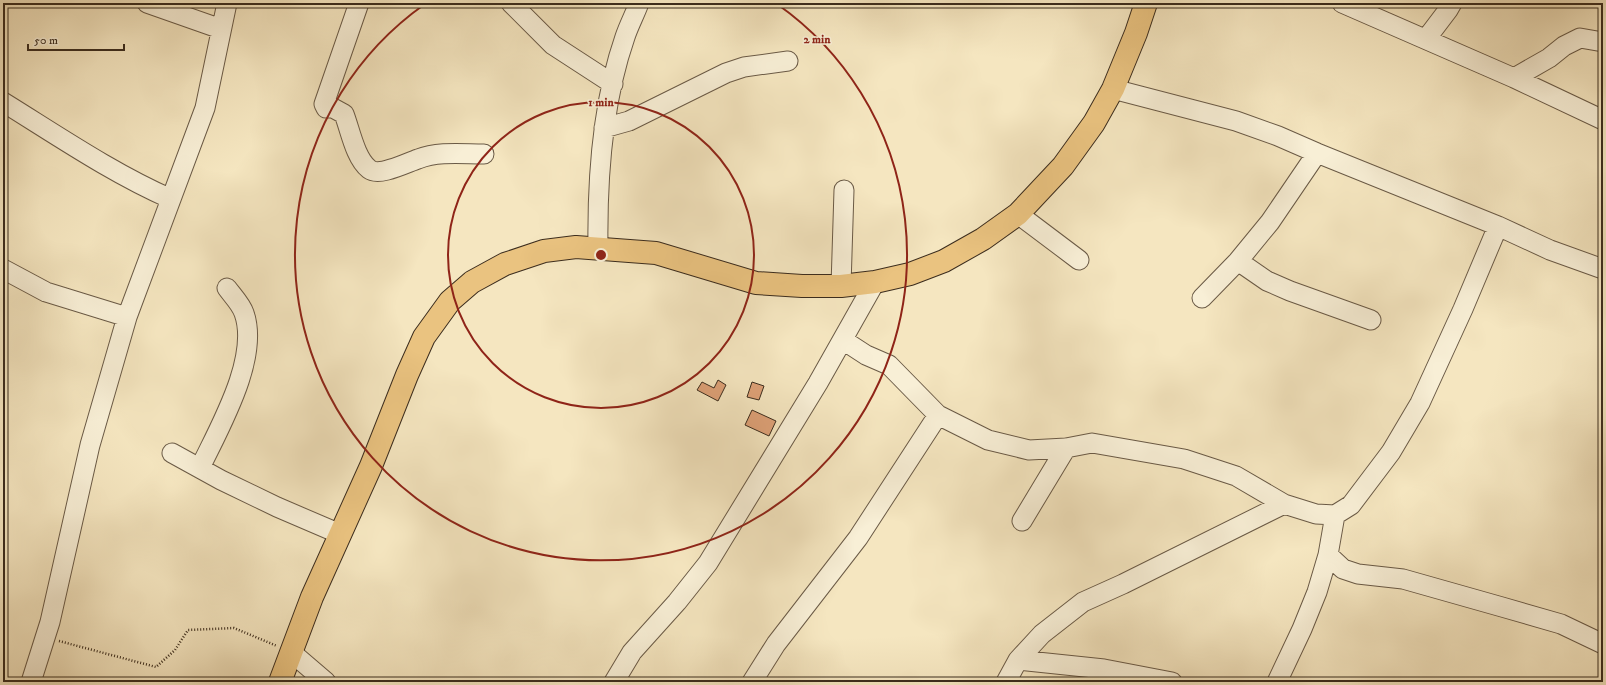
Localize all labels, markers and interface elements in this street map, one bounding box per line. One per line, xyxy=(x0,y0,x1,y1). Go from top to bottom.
scale bar xyxy=(28,26,124,52)
text: 2 min xyxy=(804,32,831,47)
text: 50 m xyxy=(34,33,58,48)
text: 1 min xyxy=(588,95,614,110)
centre of rings xyxy=(594,248,608,262)

